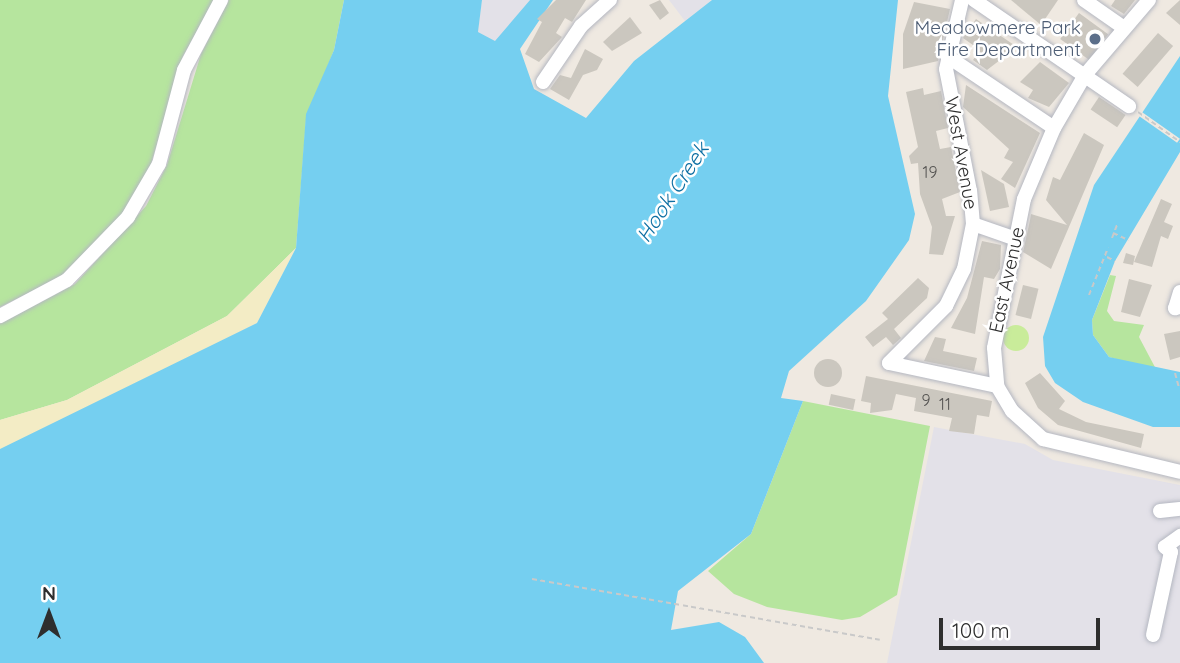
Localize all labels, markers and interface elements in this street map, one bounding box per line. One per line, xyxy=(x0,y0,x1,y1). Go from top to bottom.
place label: Meadowmere Park Fire Department xyxy=(915,17,1081,61)
marker: Meadowmere Park Fire Department xyxy=(1087,31,1103,47)
street label: West Avenue xyxy=(940,95,982,211)
water label: Hook Creek xyxy=(630,137,714,247)
house number: 19 xyxy=(923,162,937,182)
street label: East Avenue xyxy=(985,225,1029,335)
house number: 9 xyxy=(922,390,930,410)
house number: 11 xyxy=(939,394,951,414)
north arrow xyxy=(14,579,84,649)
text: N xyxy=(42,581,56,605)
scale bar xyxy=(942,604,1103,648)
text: 100 m xyxy=(952,617,1010,643)

